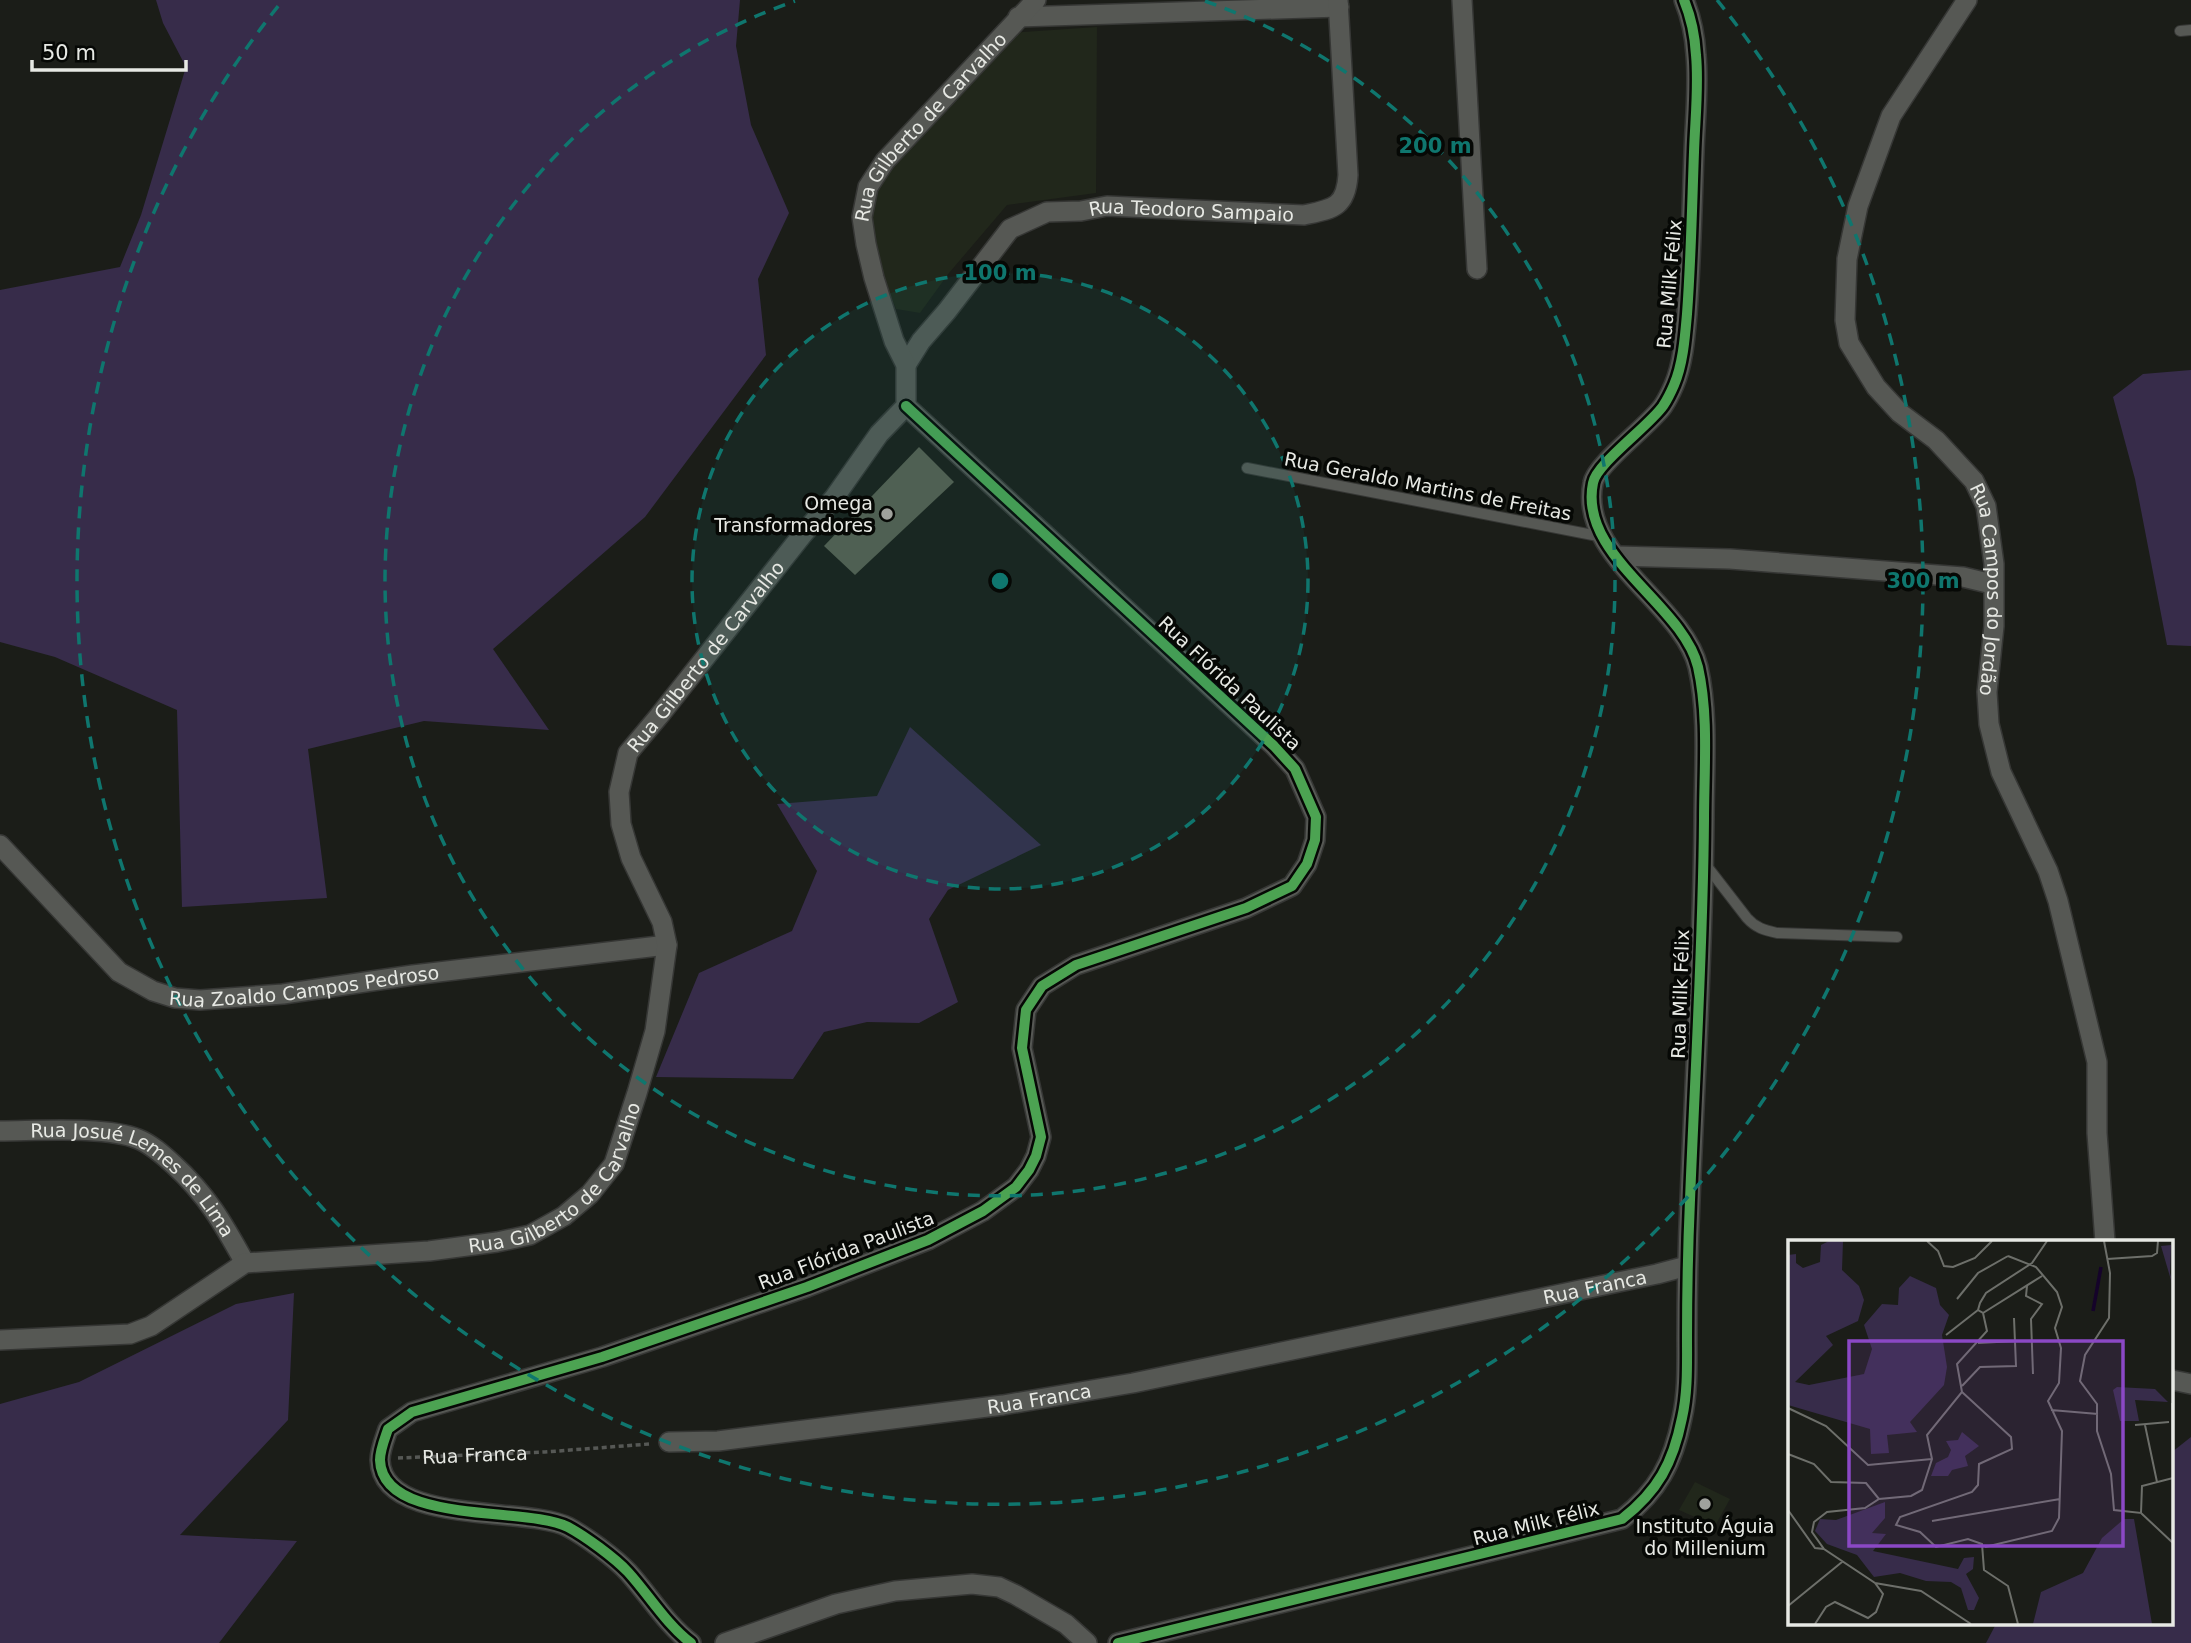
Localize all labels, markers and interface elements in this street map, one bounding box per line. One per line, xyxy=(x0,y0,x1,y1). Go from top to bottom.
scale bar xyxy=(32,28,186,72)
street label: Rua Gilberto de Carvalho xyxy=(850,28,1011,224)
text: 50 m xyxy=(42,41,96,65)
text: 200 m xyxy=(1398,134,1472,158)
street label: Rua Teodoro Sampaio xyxy=(1087,195,1294,226)
street label: Rua Milk Félix xyxy=(1652,219,1686,349)
text: 100 m xyxy=(963,261,1037,285)
street label: Rua Geraldo Martins de Freitas xyxy=(1282,447,1574,525)
street label: Rua Campos do Jordão xyxy=(1966,479,2005,697)
place label: Omega Transformadores xyxy=(713,492,873,536)
marker: Omega Transformadores xyxy=(879,506,895,522)
street label: Rua Gilberto de Carvalho xyxy=(623,556,789,757)
centre of rings xyxy=(988,569,1012,593)
text: 300 m xyxy=(1886,569,1960,593)
street label: Rua Flórida Paulista xyxy=(1154,611,1306,755)
street label: Rua Milk Félix xyxy=(1667,929,1693,1059)
street label: Rua Zoaldo Campos Pedroso xyxy=(168,961,440,1011)
street label: Rua Gilberto de Carvalho xyxy=(467,1099,644,1257)
street label: Rua Josué Lemes de Lima xyxy=(30,1119,239,1241)
street label: Rua Flórida Paulista xyxy=(755,1206,937,1294)
inset map xyxy=(1788,1240,2174,1626)
street label: Rua Franca xyxy=(1541,1265,1649,1308)
street label: Rua Franca xyxy=(986,1379,1093,1418)
street label: Rua Franca xyxy=(422,1442,528,1468)
marker: Instituto Águia do Millenium xyxy=(1697,1496,1713,1512)
street label: Rua Milk Félix xyxy=(1471,1497,1601,1549)
place label: Instituto Águia do Millenium xyxy=(1636,1515,1774,1559)

